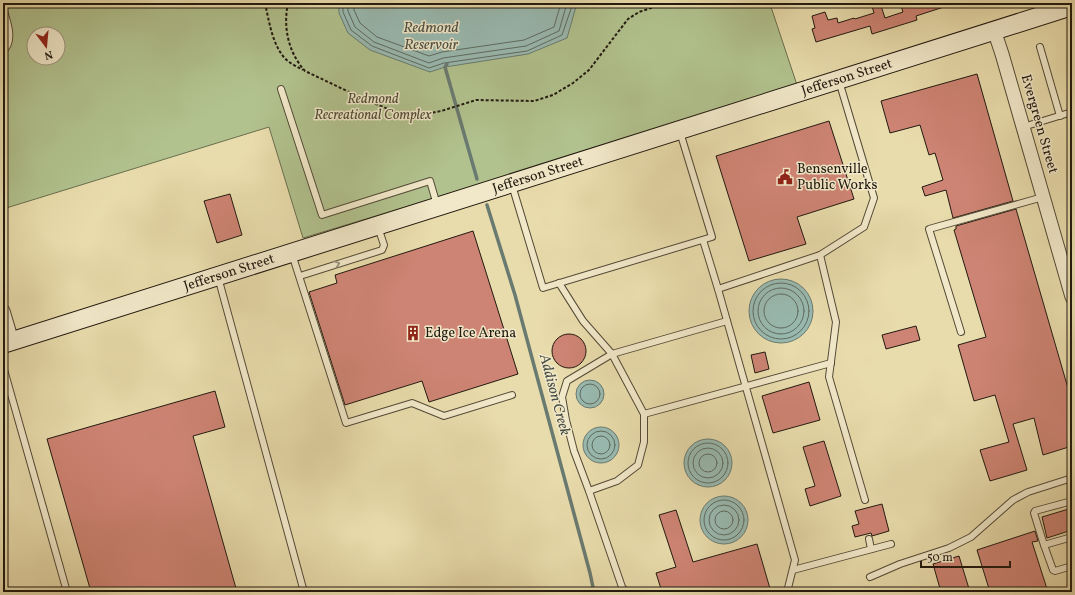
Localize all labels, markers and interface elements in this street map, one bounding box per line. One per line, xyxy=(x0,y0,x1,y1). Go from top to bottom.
water label: Redmond Reservoir xyxy=(403,18,459,56)
north arrow xyxy=(26,26,66,66)
text: N xyxy=(42,46,54,62)
street label: Jefferson Street xyxy=(799,54,895,100)
street label: Evergreen Street xyxy=(1016,72,1062,176)
park label: Redmond Recreational Complex xyxy=(314,90,432,125)
street label: Jefferson Street xyxy=(490,152,586,198)
place label: Bensenville Public Works xyxy=(797,160,877,195)
public building icon: Bensenville Public Works xyxy=(776,168,794,186)
street label: Jefferson Street xyxy=(181,249,277,296)
one-way arrow xyxy=(333,260,340,269)
building icon: Edge Ice Arena xyxy=(404,324,422,342)
place label: Edge Ice Arena xyxy=(425,324,516,343)
water label: Addison Creek xyxy=(533,351,575,438)
scale bar xyxy=(921,543,1010,569)
text: 50 m xyxy=(927,550,953,566)

